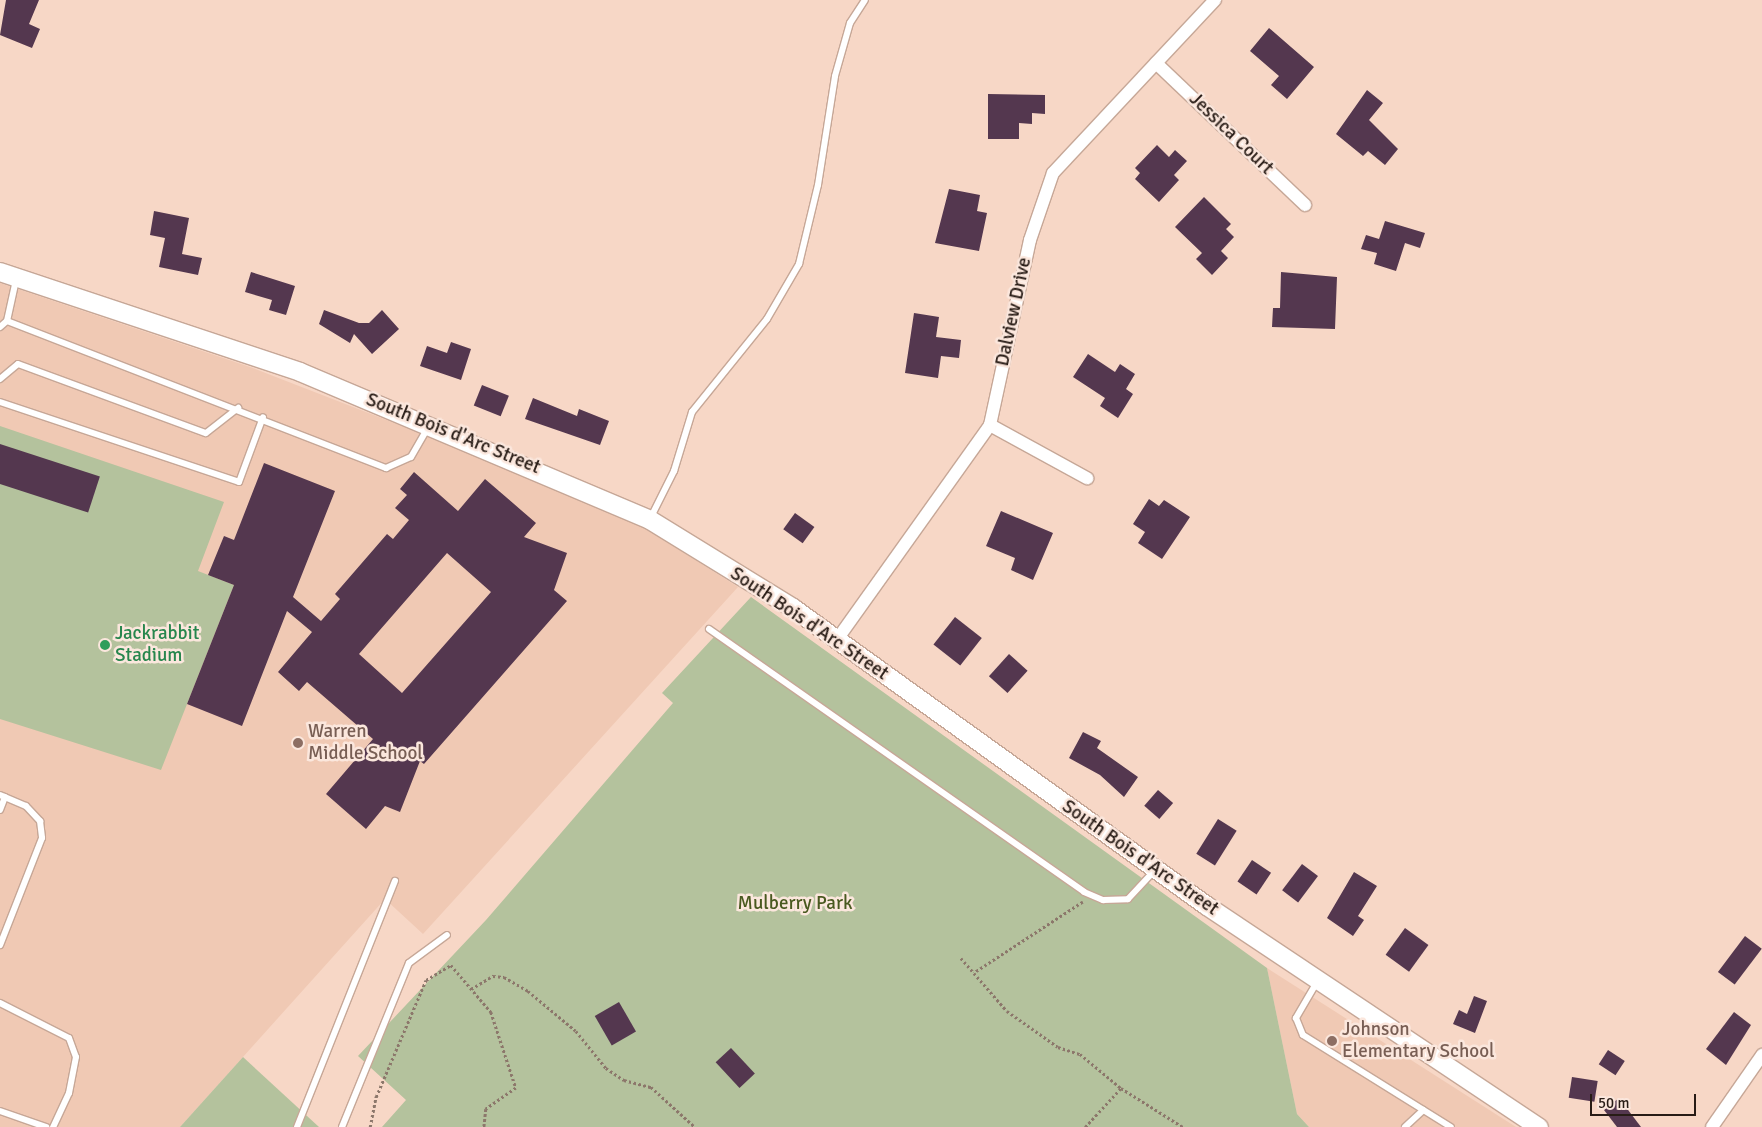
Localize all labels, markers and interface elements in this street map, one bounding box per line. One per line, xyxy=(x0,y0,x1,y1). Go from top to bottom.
street label: Jessica Court xyxy=(1184,88,1278,180)
street label: Dalview Drive xyxy=(991,256,1037,368)
street label: South Bois d'Arc Street xyxy=(363,389,543,479)
street label: South Bois d'Arc Street xyxy=(726,563,892,685)
place label: Jackrabbit Stadium xyxy=(115,623,199,667)
marker: Jackrabbit Stadium xyxy=(99,639,111,651)
place label: Warren Middle School xyxy=(308,721,423,765)
marker: Warren Middle School xyxy=(292,737,304,749)
street label: South Bois d'Arc Street xyxy=(1057,795,1223,921)
park label: Mulberry Park xyxy=(738,893,852,915)
place label: Johnson Elementary School xyxy=(1342,1019,1495,1063)
marker: Johnson Elementary School xyxy=(1326,1035,1338,1047)
scale bar xyxy=(1592,1084,1698,1116)
text: 50 m xyxy=(1598,1094,1629,1112)

